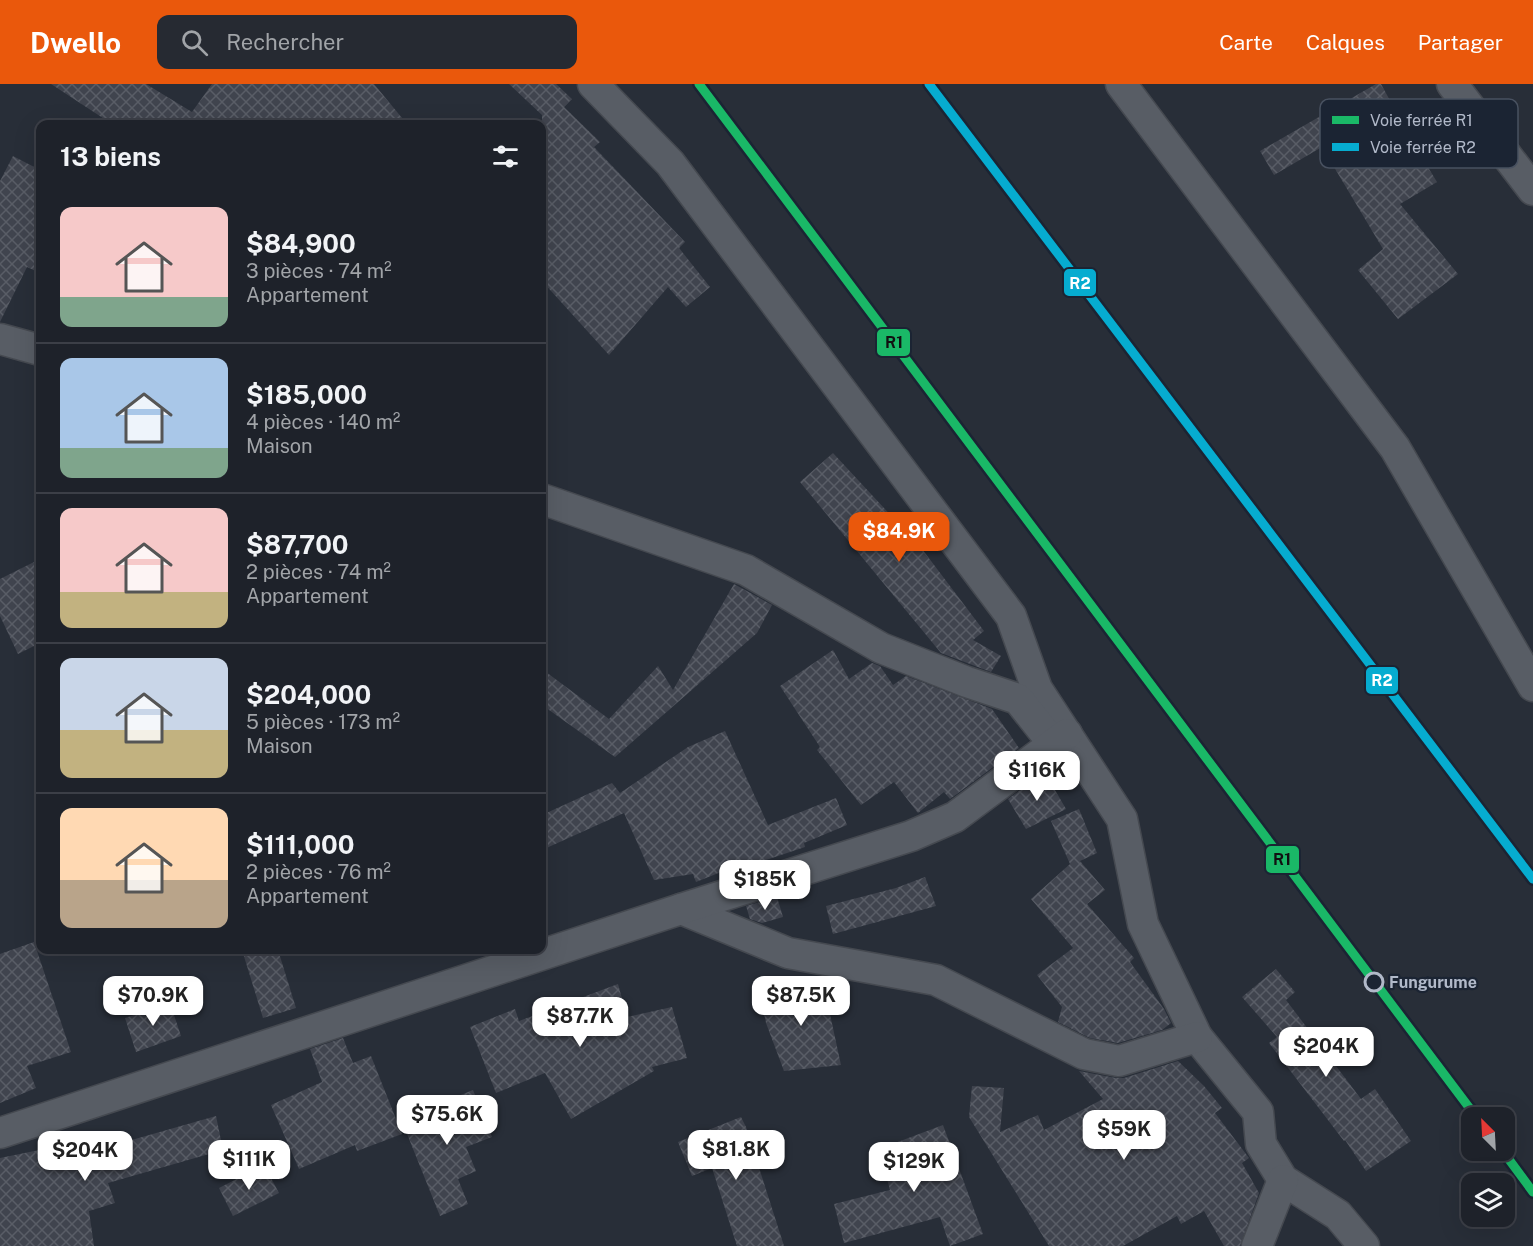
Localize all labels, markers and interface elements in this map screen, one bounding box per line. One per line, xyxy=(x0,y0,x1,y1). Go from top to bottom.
search box xyxy=(157,15,577,69)
text: Dwello xyxy=(30,26,121,59)
icon: search xyxy=(178,26,211,59)
text: Rechercher xyxy=(226,29,344,55)
text: Carte xyxy=(1219,30,1273,55)
text: Calques xyxy=(1306,30,1385,55)
text: Partager xyxy=(1418,30,1503,55)
legend xyxy=(1320,99,1518,168)
text: Voie ferrée R1 xyxy=(1370,111,1473,130)
text: Voie ferrée R2 xyxy=(1370,138,1476,157)
icon: filters xyxy=(489,140,522,173)
text: 13 biens xyxy=(60,141,161,172)
text: $84,900 xyxy=(246,228,356,259)
icon: home xyxy=(108,231,180,303)
text: 3 pièces · 74 m² xyxy=(246,259,392,283)
line badge: R2 xyxy=(1063,268,1097,297)
text: R2 xyxy=(1069,274,1091,293)
text: Appartement xyxy=(246,283,369,307)
line badge: R1 xyxy=(876,328,911,357)
text: R1 xyxy=(885,333,903,352)
text: $185,000 xyxy=(246,379,367,410)
icon: home xyxy=(108,382,180,454)
text: 4 pièces · 140 m² xyxy=(246,410,400,434)
text: Maison xyxy=(246,434,313,458)
pin: $84.9K xyxy=(850,512,948,563)
text: $84.9K xyxy=(863,519,936,543)
text: $87,700 xyxy=(246,529,349,560)
icon: home xyxy=(108,532,180,604)
text: 2 pièces · 74 m² xyxy=(246,560,391,584)
text: Appartement xyxy=(246,584,369,608)
line badge: R2 xyxy=(1365,666,1399,695)
text: R2 xyxy=(1371,671,1393,690)
text: $204,000 xyxy=(246,679,371,710)
icon: home xyxy=(108,682,180,754)
text: 5 pièces · 173 m² xyxy=(246,710,400,734)
text: Maison xyxy=(246,734,313,758)
pin: $116K xyxy=(995,751,1079,802)
text: $116K xyxy=(1008,758,1066,782)
text: $111,000 xyxy=(246,829,354,860)
icon: home xyxy=(108,832,180,904)
line badge: R1 xyxy=(1265,845,1300,874)
text: R1 xyxy=(1273,850,1291,869)
text: 2 pièces · 76 m² xyxy=(246,860,391,884)
pin: $185K xyxy=(723,860,807,911)
text: $185K xyxy=(733,867,797,891)
text: Appartement xyxy=(246,884,369,908)
marker: Fungurume xyxy=(1364,972,1384,992)
place label: Fungurume xyxy=(1389,973,1477,992)
pin: $70.9K xyxy=(104,976,202,1027)
pin: $87.5K xyxy=(752,976,850,1027)
text: $70.9K xyxy=(117,983,189,1007)
text: $87.5K xyxy=(766,983,836,1007)
pin: $87.7K xyxy=(531,997,629,1048)
text: $87.7K xyxy=(546,1004,614,1028)
pin: $204K xyxy=(1284,1027,1368,1078)
text: $204K xyxy=(1293,1034,1359,1058)
pin: $75.6K xyxy=(398,1095,496,1146)
text: $75.6K xyxy=(411,1102,483,1126)
north arrow xyxy=(1461,1107,1515,1161)
map controls xyxy=(1461,1107,1515,1227)
pin: $59K xyxy=(1088,1110,1160,1161)
text: $59K xyxy=(1097,1117,1151,1141)
pin: $81.8K xyxy=(687,1130,785,1181)
pin: $204K xyxy=(43,1131,127,1182)
text: $81.8K xyxy=(702,1137,770,1161)
text: $204K xyxy=(52,1138,118,1162)
pin: $111K xyxy=(207,1140,291,1191)
pin: $129K xyxy=(872,1142,956,1193)
text: $111K xyxy=(222,1147,276,1171)
text: $129K xyxy=(883,1149,945,1173)
button: layers xyxy=(1461,1173,1515,1227)

